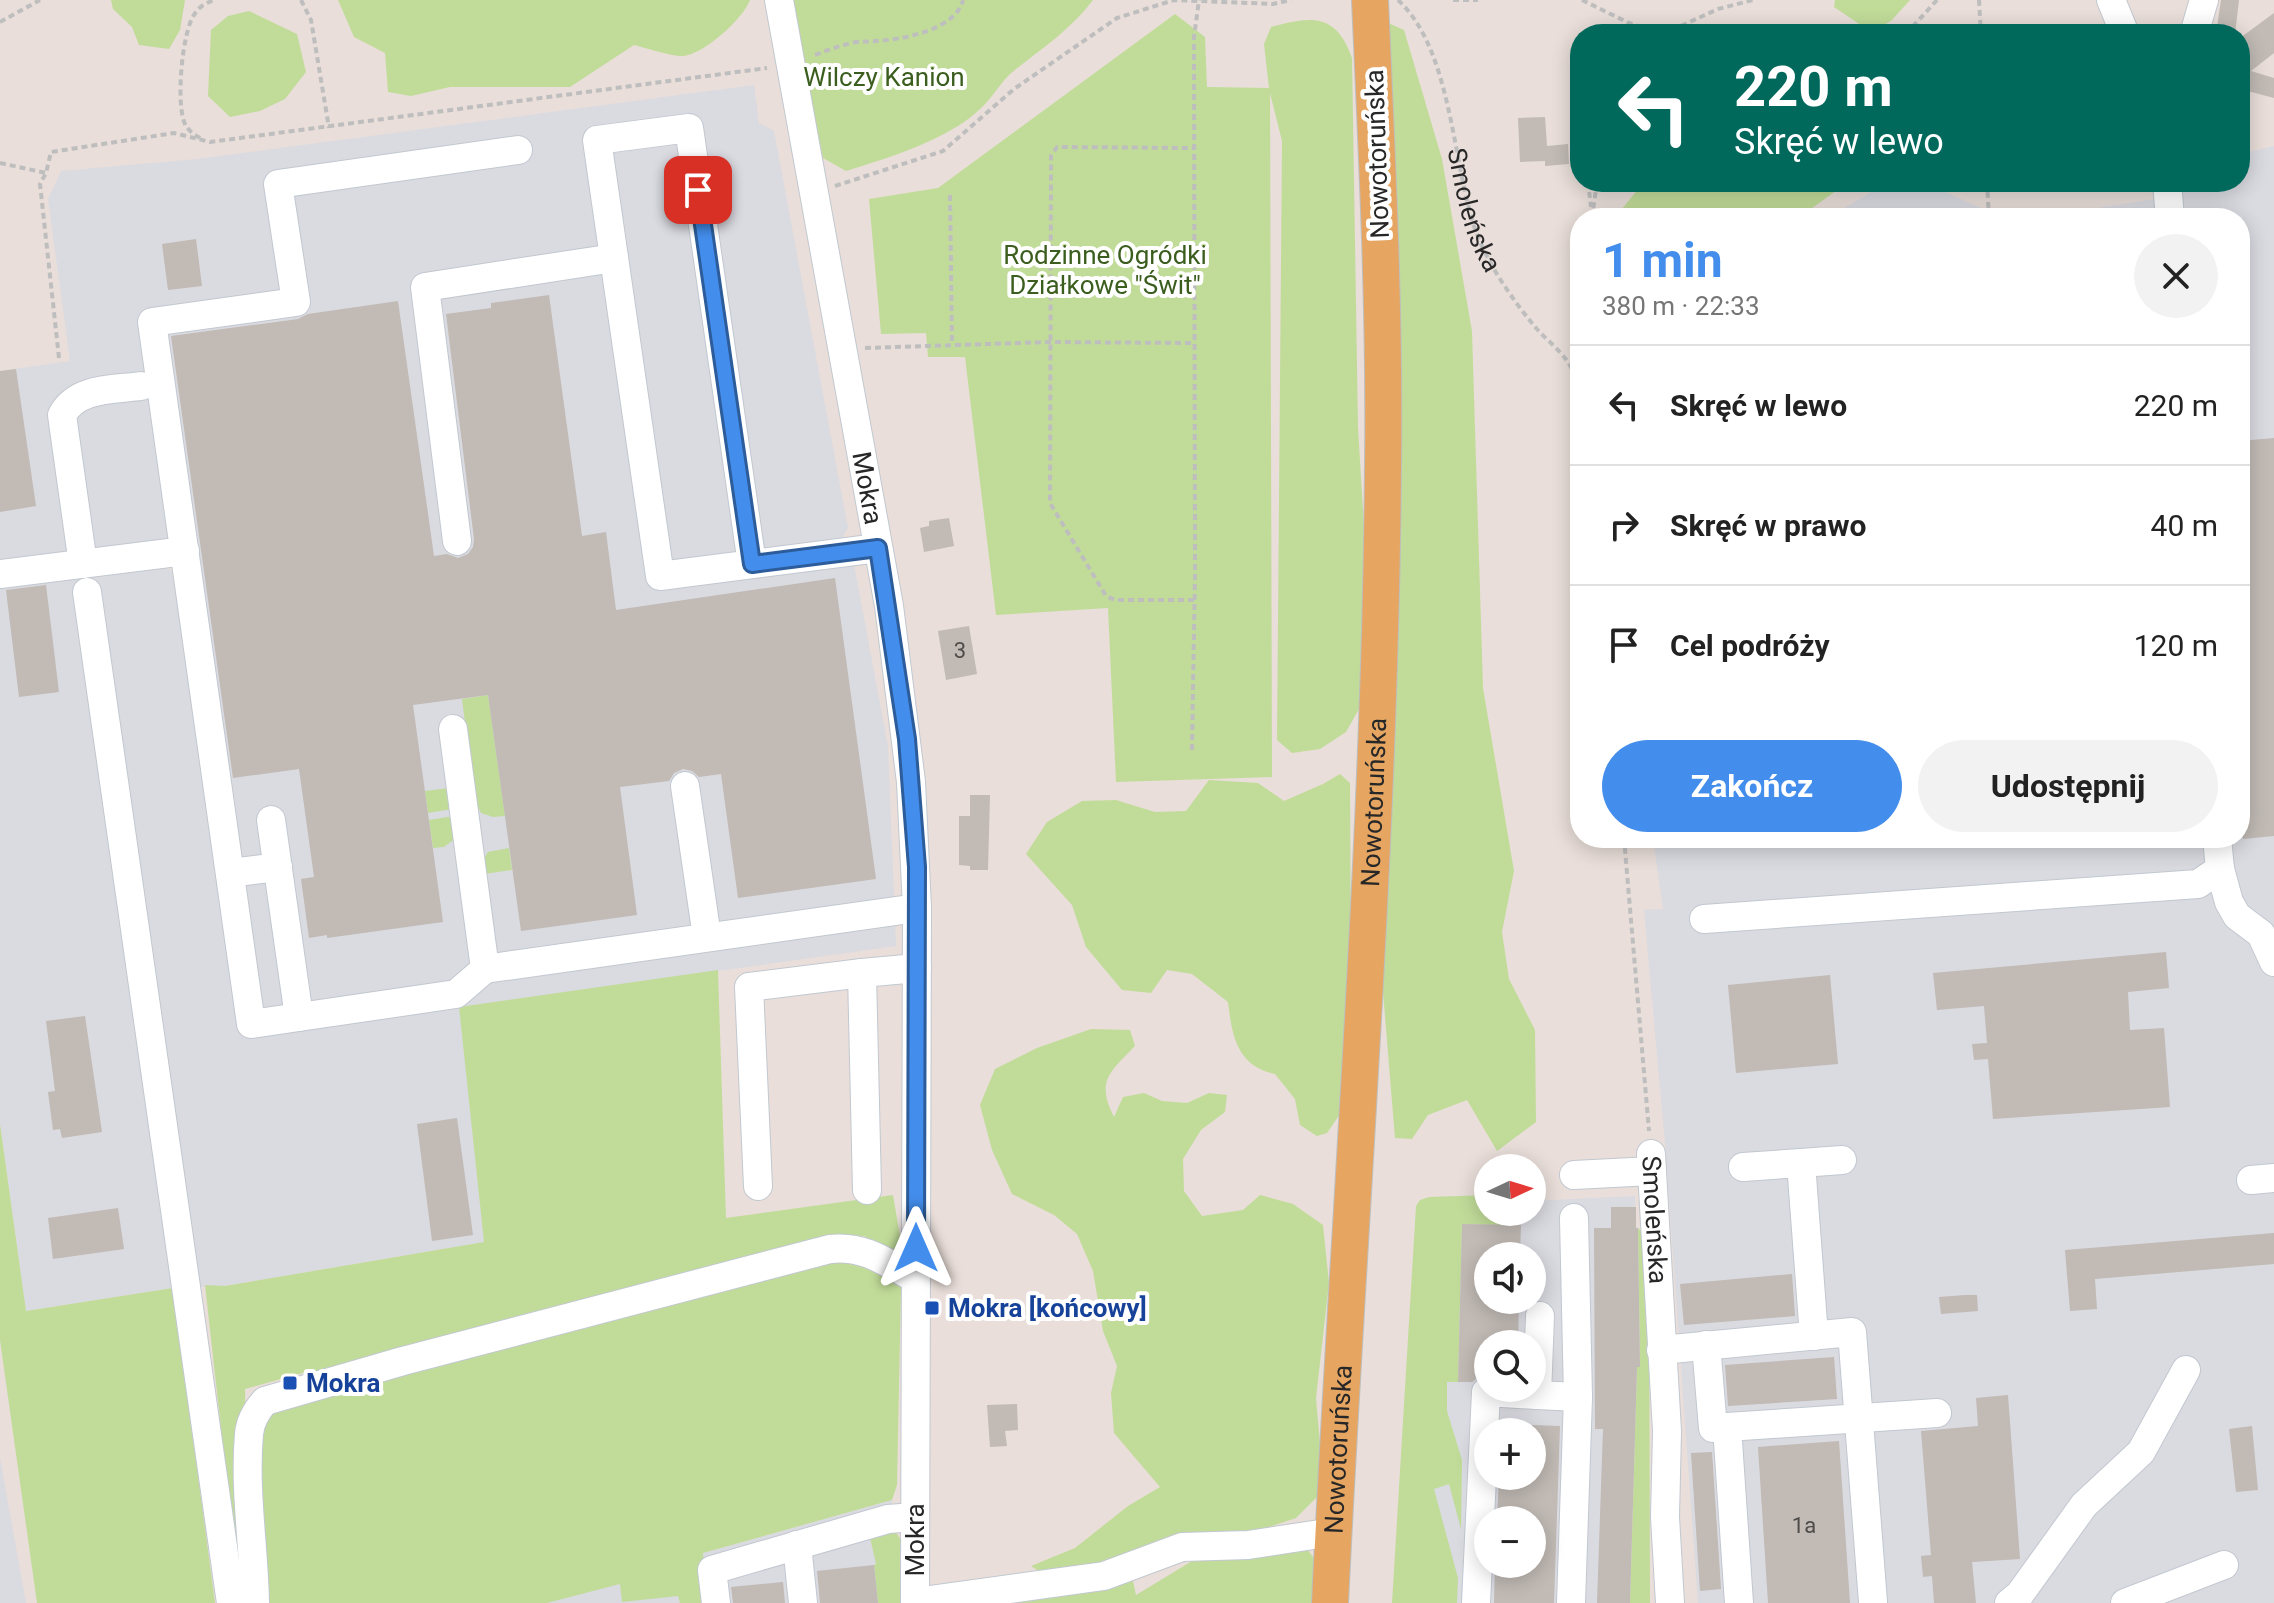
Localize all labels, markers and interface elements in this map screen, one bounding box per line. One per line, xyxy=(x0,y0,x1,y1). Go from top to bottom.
text: 220 m xyxy=(1734,54,1893,120)
icon: left xyxy=(1602,56,1706,160)
park label: Wilczy Kanion xyxy=(803,62,965,92)
street label: Nowotoruńska xyxy=(1359,69,1395,239)
text: Skręć w lewo xyxy=(1734,121,1944,163)
street label: Smoleńska xyxy=(1442,146,1508,277)
pin xyxy=(664,156,732,224)
icon: arrive xyxy=(676,168,720,212)
text: 1 min xyxy=(1602,232,1723,289)
button: close xyxy=(2134,234,2218,318)
park label: Rodzinne Ogródki Działkowe "Świt" xyxy=(1003,240,1207,300)
text: 380 m · 22:33 xyxy=(1602,291,1760,321)
icon: left xyxy=(1602,383,1646,427)
text: Skręć w lewo xyxy=(1670,388,1847,423)
text: 220 m xyxy=(2134,388,2218,423)
street label: Mokra xyxy=(846,449,889,527)
icon: right xyxy=(1602,503,1646,547)
text: Skręć w prawo xyxy=(1670,508,1866,543)
text: 40 m xyxy=(2151,508,2218,543)
icon: arrive xyxy=(1602,623,1646,667)
text: Cel podróży xyxy=(1670,628,1830,663)
text: 120 m xyxy=(2134,628,2218,663)
house number: 3 xyxy=(954,638,966,663)
street label: Nowotoruńska xyxy=(1355,717,1392,887)
button: Zakończ xyxy=(1602,740,1902,832)
button: Udostępnij xyxy=(1918,740,2218,832)
north arrow xyxy=(1474,1154,1546,1226)
map controls xyxy=(1474,1154,1546,1578)
street label: Smoleńska xyxy=(1636,1155,1673,1285)
position arrow xyxy=(874,1206,958,1290)
button: sound xyxy=(1474,1242,1546,1314)
place label: Mokra [końcowy] xyxy=(948,1293,1147,1323)
marker: Mokra [końcowy] xyxy=(923,1299,941,1317)
button: search xyxy=(1474,1330,1546,1402)
street label: Nowotoruńska xyxy=(1318,1364,1358,1534)
place label: Mokra xyxy=(306,1368,380,1398)
marker: Mokra xyxy=(281,1374,299,1392)
button: + xyxy=(1474,1418,1546,1490)
street label: Mokra xyxy=(900,1503,930,1577)
button: − xyxy=(1474,1506,1546,1578)
house number: 1a xyxy=(1792,1513,1816,1538)

